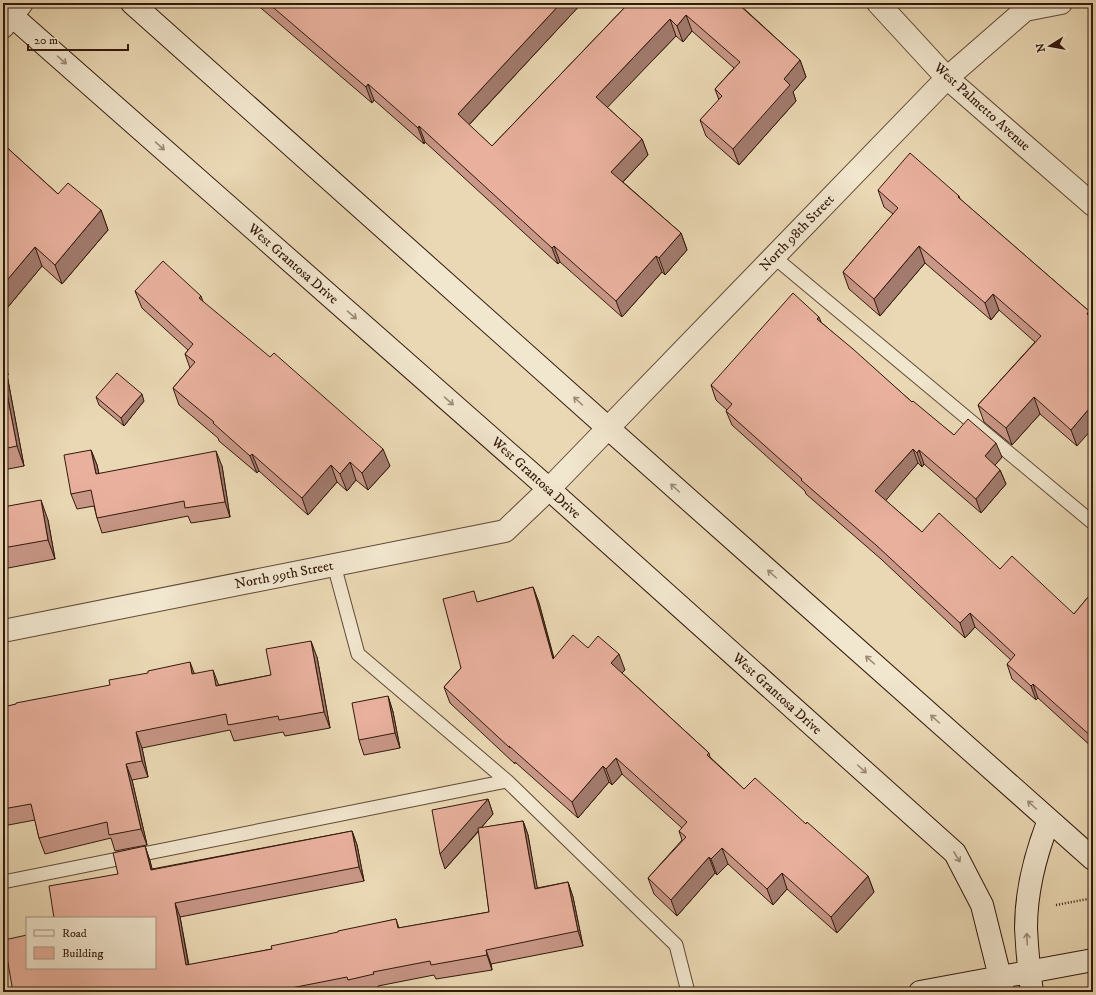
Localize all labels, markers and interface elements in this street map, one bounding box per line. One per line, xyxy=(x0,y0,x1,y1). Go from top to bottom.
scale bar xyxy=(28,26,128,52)
north arrow xyxy=(1030,26,1070,66)
text: 20 m xyxy=(34,33,58,48)
text: N xyxy=(1033,42,1049,53)
one-way arrow xyxy=(57,56,67,65)
street label: West Palmetto Avenue xyxy=(929,58,1034,155)
one-way arrow xyxy=(154,142,165,151)
street label: North 98th Street xyxy=(756,190,839,275)
street label: West Grantosa Drive xyxy=(243,219,342,308)
one-way arrow xyxy=(346,311,357,320)
one-way arrow xyxy=(444,397,454,406)
one-way arrow xyxy=(573,397,583,406)
street label: West Grantosa Drive xyxy=(487,432,585,523)
one-way arrow xyxy=(670,483,680,492)
street label: North 99th Street xyxy=(233,557,335,593)
one-way arrow xyxy=(768,570,778,579)
street label: West Grantosa Drive xyxy=(728,648,826,739)
one-way arrow xyxy=(864,656,875,665)
one-way arrow xyxy=(930,714,941,723)
one-way arrow xyxy=(857,765,867,774)
one-way arrow xyxy=(1028,801,1038,810)
one-way arrow xyxy=(954,851,962,863)
legend xyxy=(26,917,156,969)
text: Road xyxy=(62,926,87,941)
one-way arrow xyxy=(1023,933,1031,946)
text: Building xyxy=(62,946,103,961)

